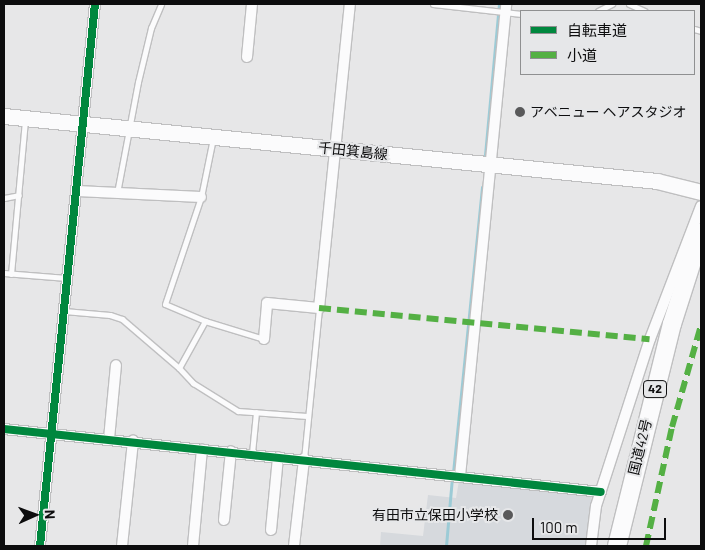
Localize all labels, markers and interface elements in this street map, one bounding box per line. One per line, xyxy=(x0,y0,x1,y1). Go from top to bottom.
legend xyxy=(520,10,695,75)
text: 自転車道 xyxy=(567,21,627,39)
text: 小道 xyxy=(567,46,597,64)
place label: アベニュー ヘアスタジオ xyxy=(530,104,687,120)
marker: アベニュー ヘアスタジオ xyxy=(514,106,526,118)
street label: 千田箕島線 xyxy=(317,139,389,163)
road number: 42 xyxy=(642,379,668,398)
street label: 国道42号 xyxy=(625,417,655,477)
north arrow xyxy=(10,490,60,540)
place label: 有田市立保田小学校 xyxy=(372,507,498,523)
scale bar xyxy=(535,508,669,540)
marker: 有田市立保田小学校 xyxy=(502,509,514,521)
text: N xyxy=(42,510,59,519)
text: 100 m xyxy=(540,518,578,536)

